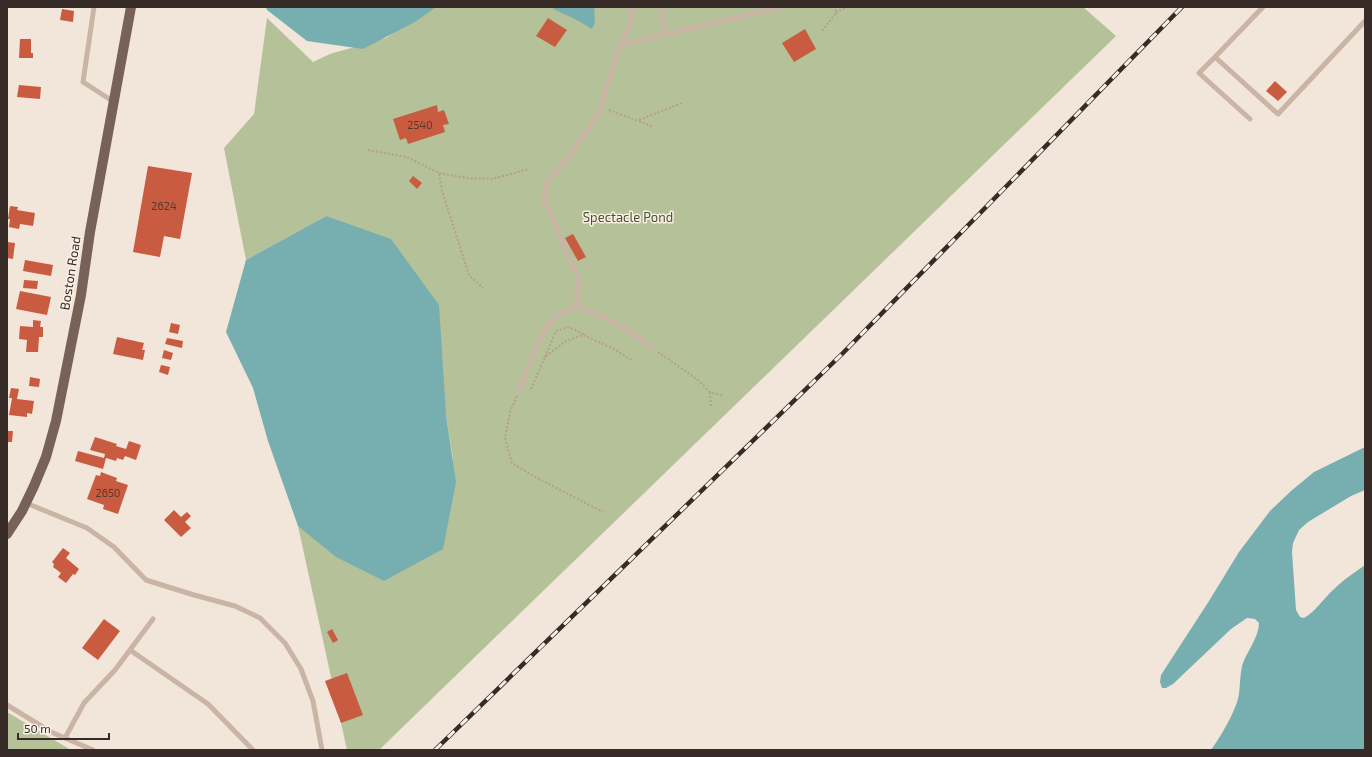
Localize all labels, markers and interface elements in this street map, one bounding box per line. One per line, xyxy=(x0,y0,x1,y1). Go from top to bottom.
house number: 2540 xyxy=(407,118,433,131)
house number: 2624 xyxy=(151,199,177,212)
park label: Spectacle Pond xyxy=(583,209,673,225)
street label: Boston Road xyxy=(56,235,84,311)
house number: 2650 xyxy=(95,486,121,499)
scale bar xyxy=(18,715,109,741)
text: 50 m xyxy=(24,721,51,735)

